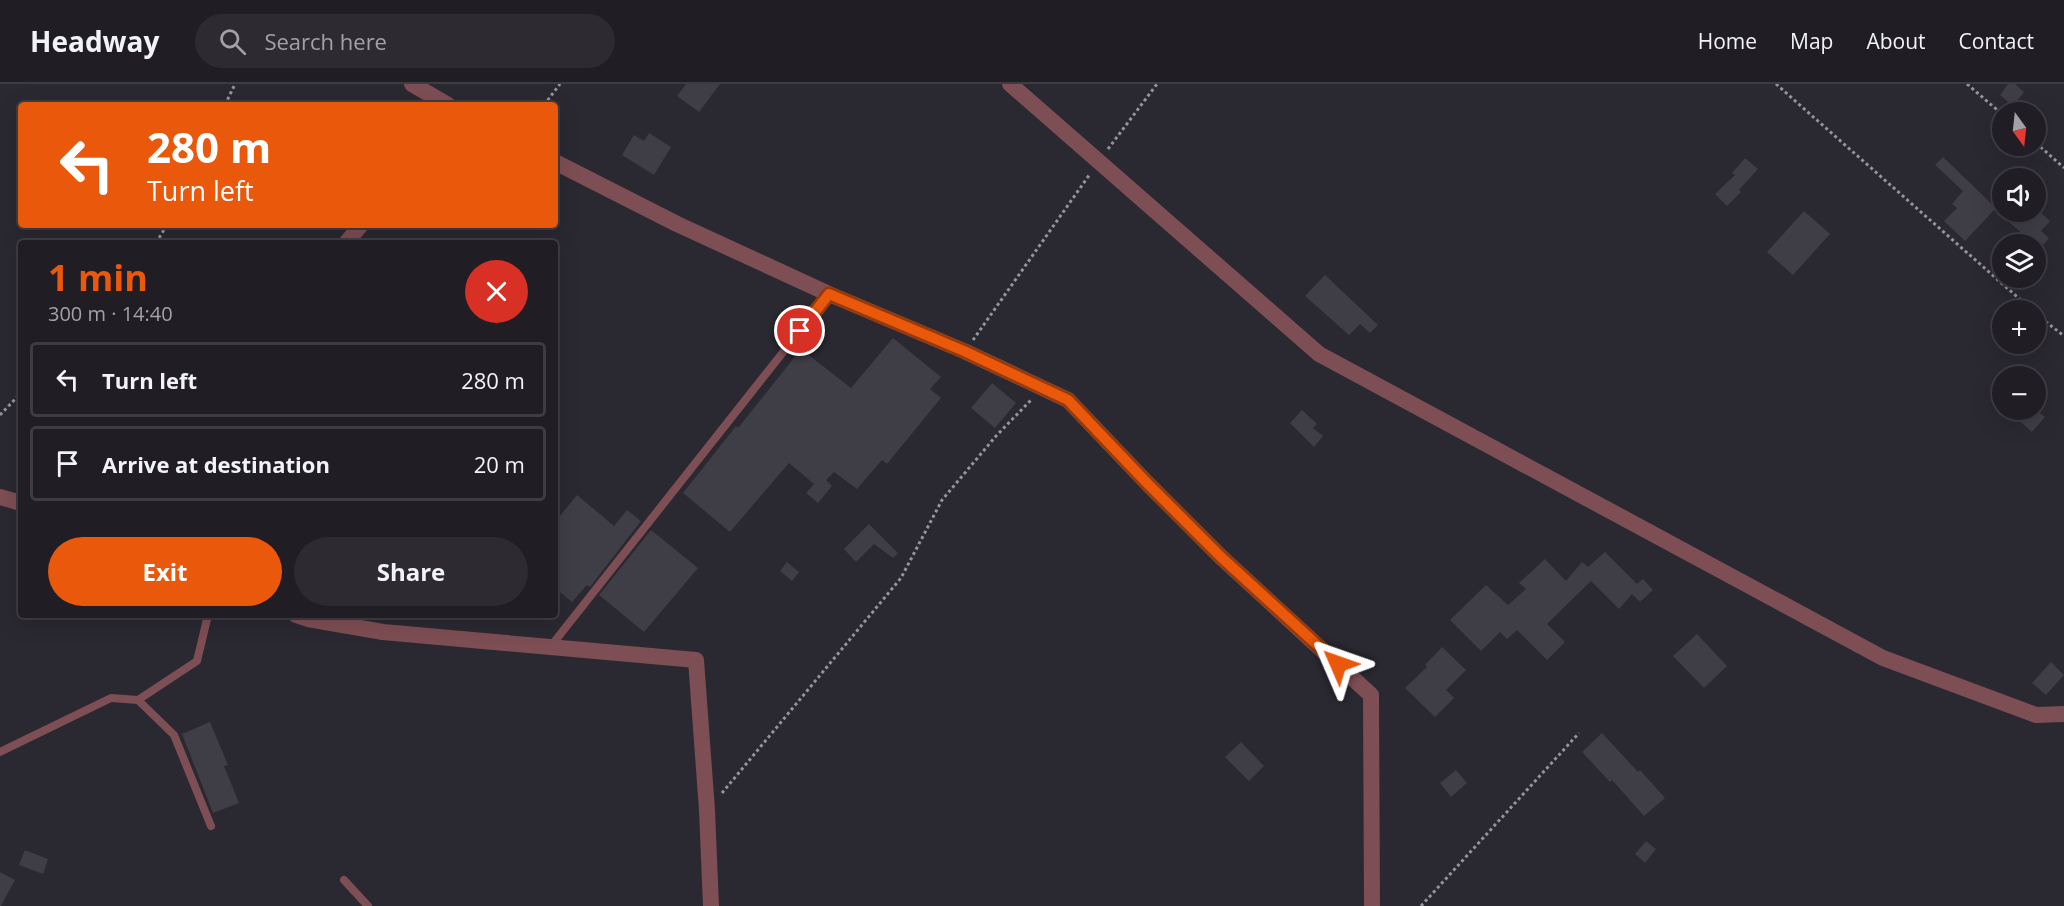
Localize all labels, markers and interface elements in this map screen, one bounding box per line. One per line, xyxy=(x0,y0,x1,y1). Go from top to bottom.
search box xyxy=(195,14,615,68)
text: Headway xyxy=(30,22,159,60)
icon: search xyxy=(216,25,249,58)
text: Search here xyxy=(264,26,387,56)
text: Home xyxy=(1698,27,1757,55)
text: Map xyxy=(1790,27,1833,55)
text: About xyxy=(1866,27,1926,55)
text: Contact xyxy=(1959,27,2034,55)
north arrow xyxy=(1992,102,2046,156)
map controls xyxy=(1992,102,2046,420)
text: 280 m xyxy=(147,118,271,175)
icon: left xyxy=(48,126,126,204)
button: sound xyxy=(1992,168,2046,222)
text: Turn left xyxy=(147,172,254,209)
button: layers xyxy=(1992,234,2046,288)
text: 1 min xyxy=(48,253,148,302)
button: close xyxy=(465,260,528,323)
text: 300 m · 14:40 xyxy=(48,300,173,327)
button: + xyxy=(1992,300,2046,354)
pin xyxy=(774,305,825,356)
icon: arrive xyxy=(783,314,816,347)
icon: left xyxy=(51,363,84,396)
text: Turn left xyxy=(102,365,197,395)
text: 280 m xyxy=(461,365,525,395)
button: − xyxy=(1992,366,2046,420)
icon: arrive xyxy=(51,447,84,480)
text: Arrive at destination xyxy=(102,449,330,479)
text: 20 m xyxy=(474,449,525,479)
button: Exit xyxy=(48,537,282,606)
button: Share xyxy=(294,537,528,606)
position arrow xyxy=(1306,632,1370,696)

